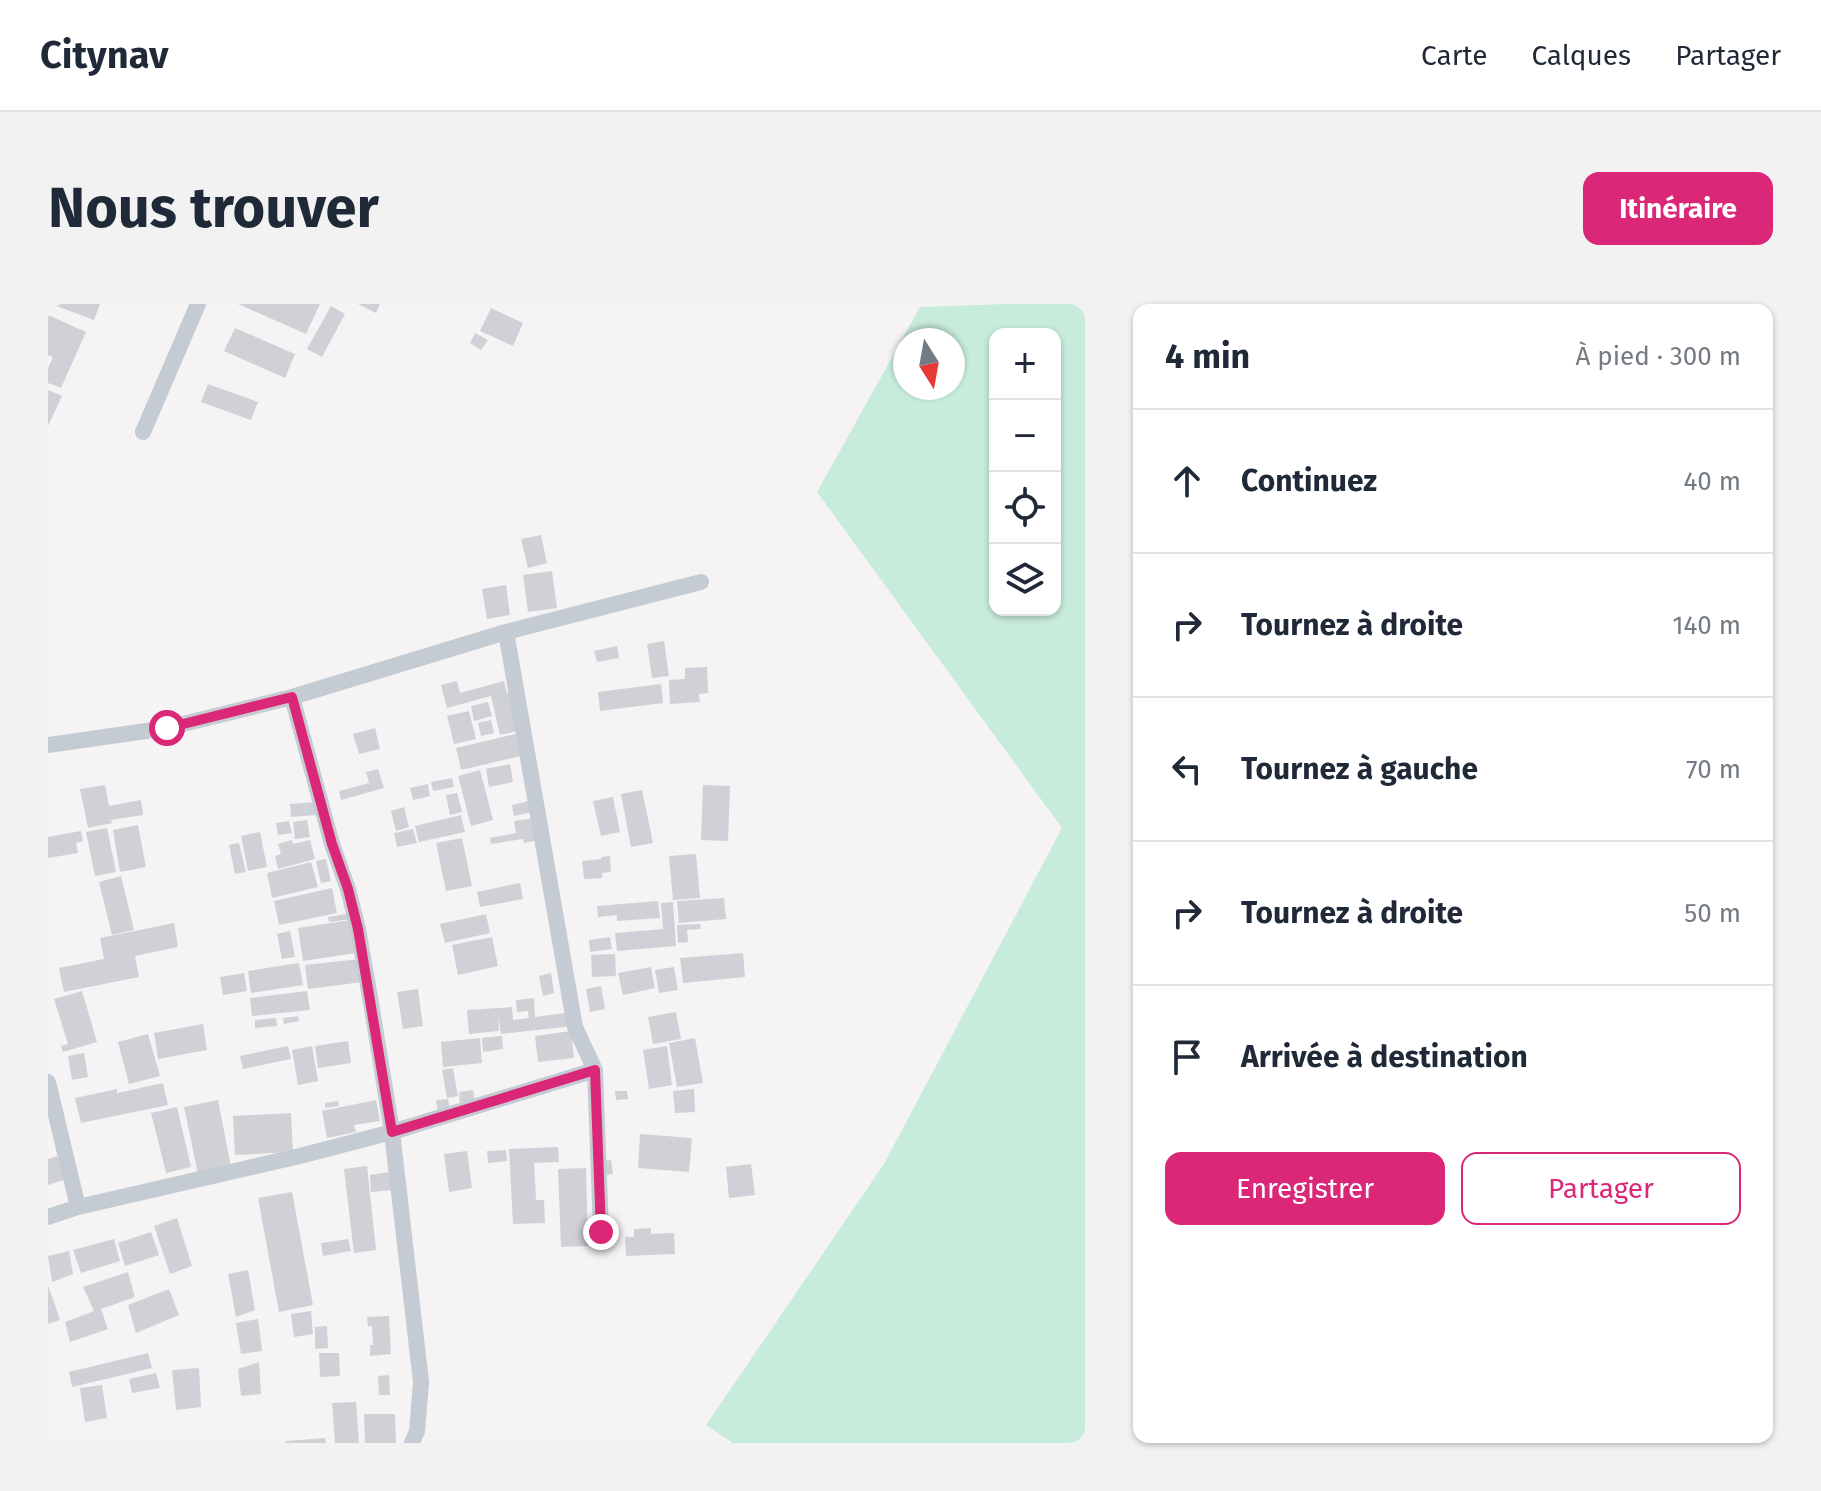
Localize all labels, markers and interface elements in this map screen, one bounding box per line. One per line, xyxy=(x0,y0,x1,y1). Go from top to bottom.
text: Citynav xyxy=(40,32,168,78)
text: Carte xyxy=(1421,39,1487,72)
text: Calques xyxy=(1531,39,1631,72)
text: Partager xyxy=(1675,39,1781,72)
button: Itinéraire xyxy=(1583,172,1773,245)
text: Nous trouver xyxy=(48,175,379,242)
north arrow xyxy=(893,328,965,400)
map controls xyxy=(989,328,1061,616)
button: + xyxy=(989,328,1061,400)
text: 4 min xyxy=(1165,336,1250,377)
text: À pied · 300 m xyxy=(1576,341,1741,372)
button: − xyxy=(989,400,1061,472)
icon: ahead xyxy=(1165,459,1209,503)
text: Continuez xyxy=(1241,463,1377,499)
text: 40 m xyxy=(1683,466,1741,497)
button: locate xyxy=(989,472,1061,544)
button: layers xyxy=(989,544,1061,616)
icon: right xyxy=(1165,603,1209,647)
text: Tournez à droite xyxy=(1241,607,1463,643)
text: 140 m xyxy=(1672,610,1741,641)
route start xyxy=(149,710,185,746)
icon: left xyxy=(1165,747,1209,791)
text: Tournez à gauche xyxy=(1241,751,1478,787)
text: 70 m xyxy=(1686,754,1741,785)
icon: right xyxy=(1165,891,1209,935)
text: Tournez à droite xyxy=(1241,895,1463,931)
text: 50 m xyxy=(1684,898,1741,929)
icon: arrive xyxy=(1165,1035,1209,1079)
text: Arrivée à destination xyxy=(1241,1039,1528,1075)
button: Enregistrer xyxy=(1165,1152,1445,1225)
button: Partager xyxy=(1461,1152,1741,1225)
route end xyxy=(583,1214,619,1250)

